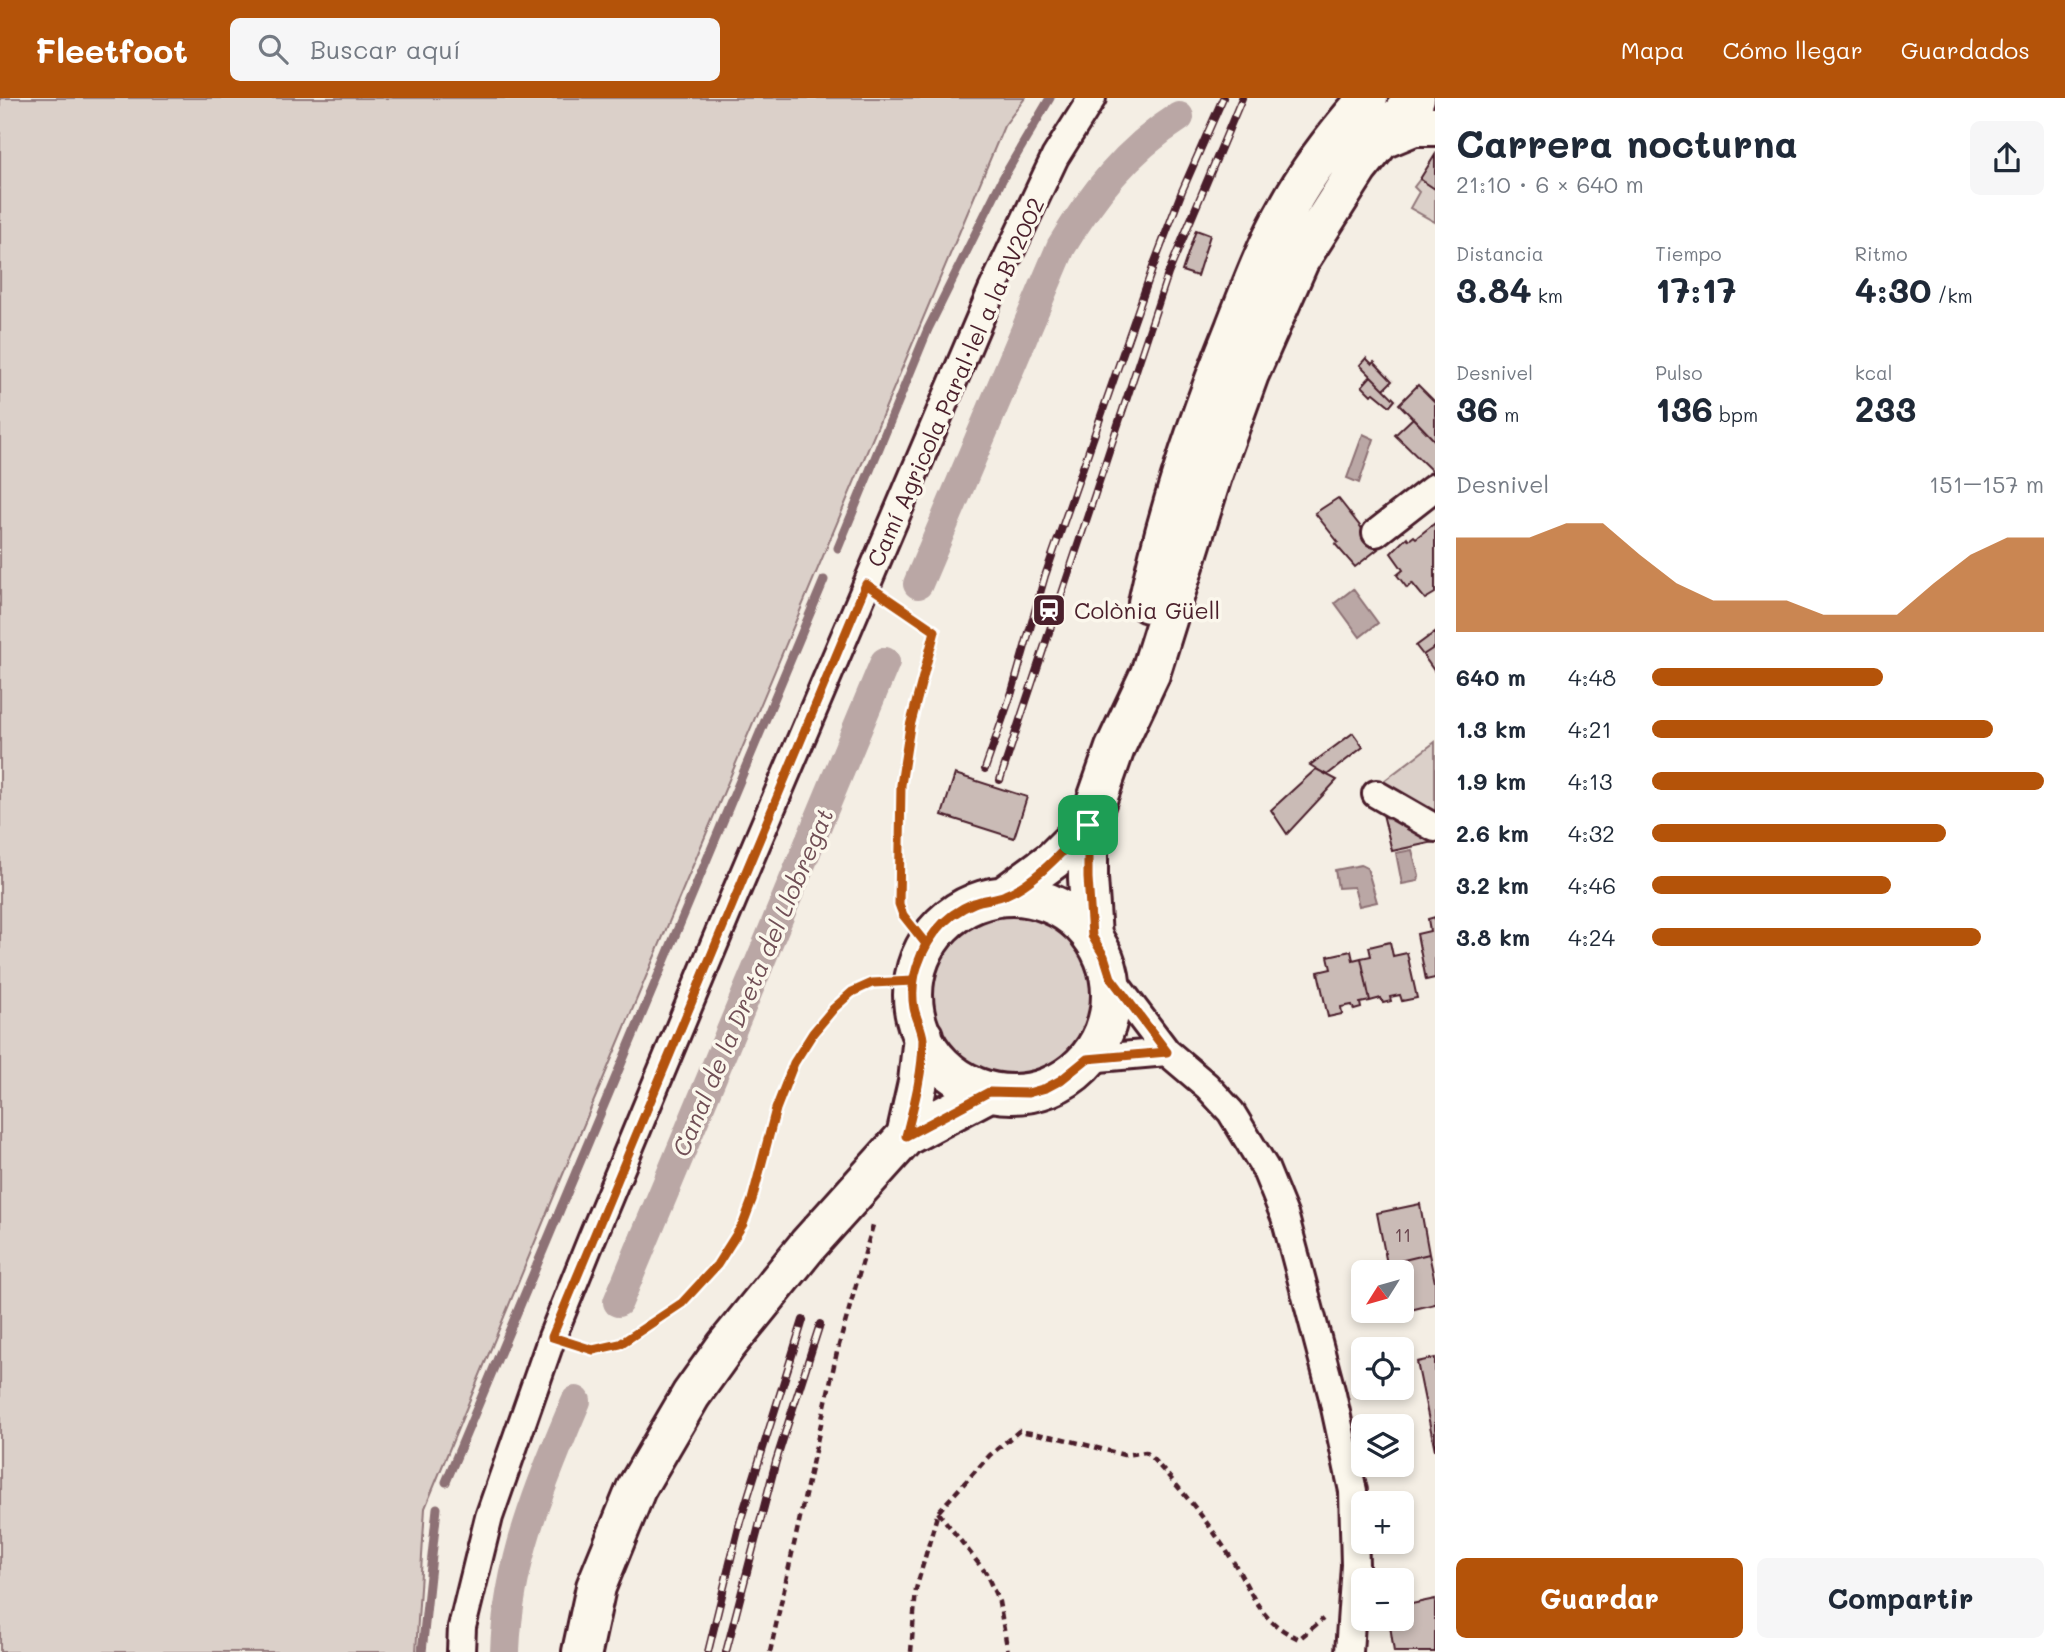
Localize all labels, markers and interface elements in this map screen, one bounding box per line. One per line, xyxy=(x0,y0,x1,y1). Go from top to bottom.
search box xyxy=(230,18,720,81)
text: Fleetfoot xyxy=(35,28,188,71)
icon: search xyxy=(254,30,292,68)
text: Buscar aquí xyxy=(310,32,461,66)
text: Mapa xyxy=(1621,34,1685,65)
text: Cómo llegar xyxy=(1723,34,1863,65)
text: Guardados xyxy=(1901,34,2030,65)
text: Carrera nocturna xyxy=(1456,118,1798,168)
button: share xyxy=(1970,121,2044,195)
text: 21:10 · 6 × 640 m xyxy=(1456,169,1644,199)
street label: Camí Agricola Paral·lel a la BV2002 xyxy=(860,192,1050,572)
text: Distancia xyxy=(1456,241,1544,266)
text: Tiempo xyxy=(1655,241,1722,266)
text: Ritmo xyxy=(1855,241,1907,266)
text: 3.84 xyxy=(1456,266,1532,312)
text: 17:17 xyxy=(1655,266,1736,312)
text: 4:30 xyxy=(1855,266,1931,312)
text: km xyxy=(1532,283,1563,308)
text: /km xyxy=(1931,283,1973,308)
text: Desnivel xyxy=(1456,360,1533,385)
text: Pulso xyxy=(1655,360,1703,385)
text: kcal xyxy=(1855,360,1893,385)
text: 36 xyxy=(1456,385,1498,431)
text: 136 xyxy=(1655,385,1713,431)
text: 233 xyxy=(1855,385,1916,431)
text: m xyxy=(1498,402,1519,427)
text: bpm xyxy=(1713,402,1758,427)
text: Desnivel xyxy=(1456,469,1549,499)
text: 151–157 m xyxy=(1929,469,2044,499)
station icon: Colònia Güell xyxy=(1030,591,1068,629)
place label: Colònia Güell xyxy=(1074,595,1220,625)
text: 640 m xyxy=(1456,662,1526,692)
text: 4:48 xyxy=(1568,662,1616,692)
text: 1.3 km xyxy=(1456,714,1526,744)
text: 4:21 xyxy=(1568,714,1612,744)
text: 1.9 km xyxy=(1456,766,1526,796)
text: 4:13 xyxy=(1568,766,1612,796)
pin xyxy=(1058,795,1118,855)
water label: Canal de la Dreta del Llobregat xyxy=(664,803,840,1161)
icon: arrive xyxy=(1069,806,1107,844)
text: 2.6 km xyxy=(1456,818,1529,848)
text: 4:32 xyxy=(1568,818,1615,848)
text: 3.2 km xyxy=(1456,870,1529,900)
text: 4:46 xyxy=(1568,870,1616,900)
text: 3.8 km xyxy=(1456,922,1530,952)
text: 4:24 xyxy=(1568,922,1615,952)
house number: 11 xyxy=(1395,1222,1412,1247)
north arrow xyxy=(1351,1260,1414,1323)
map controls xyxy=(1351,1260,1414,1631)
button: locate xyxy=(1351,1337,1414,1400)
button: layers xyxy=(1351,1414,1414,1477)
button: + xyxy=(1351,1491,1414,1554)
button: Guardar xyxy=(1456,1558,1743,1638)
button: Compartir xyxy=(1757,1558,2044,1638)
button: − xyxy=(1351,1568,1414,1631)

